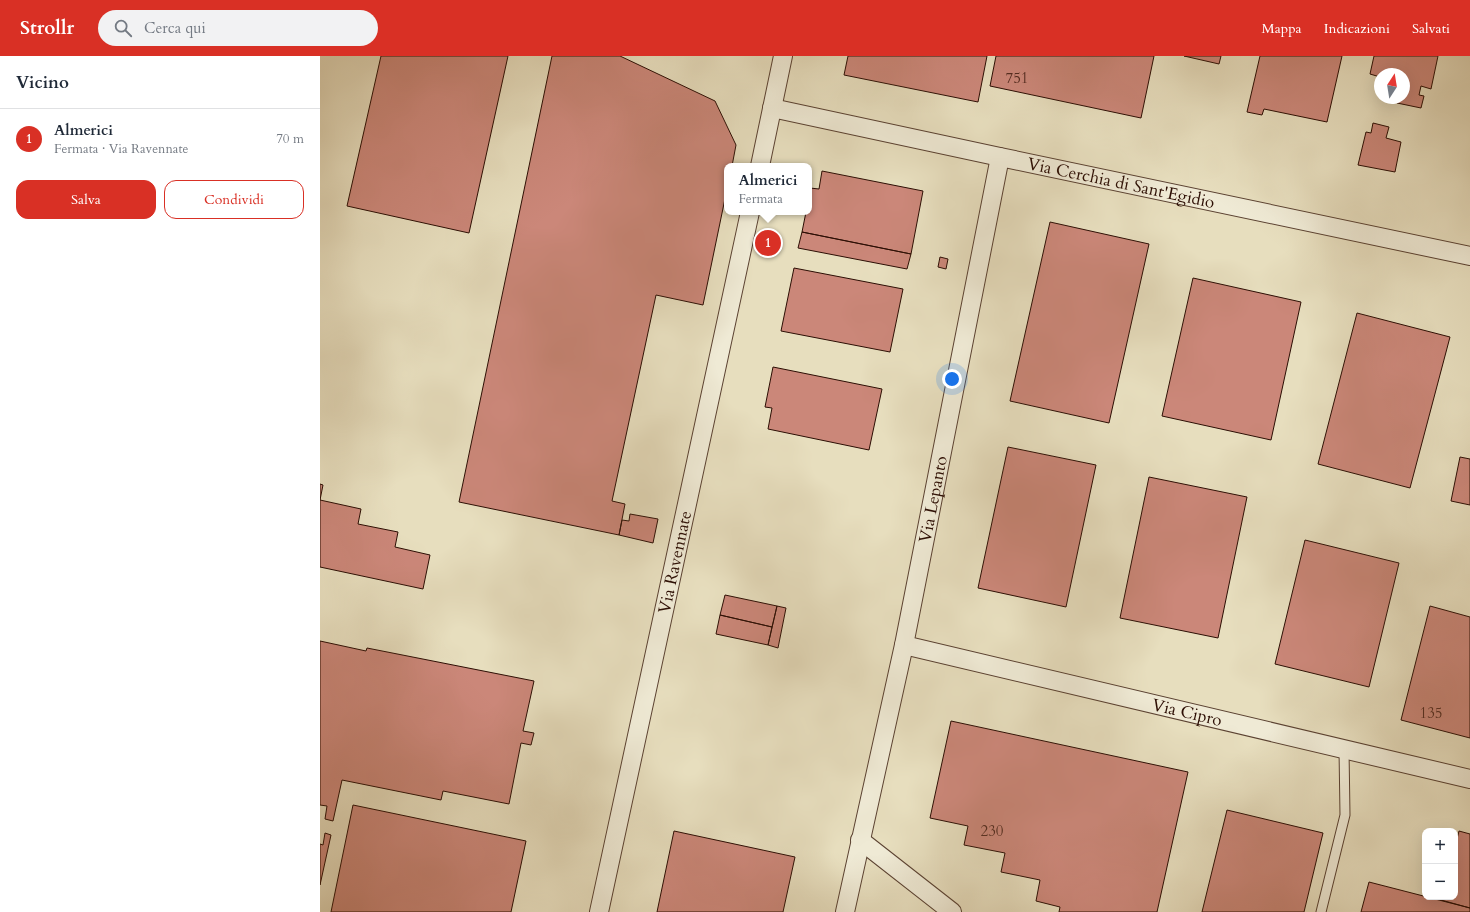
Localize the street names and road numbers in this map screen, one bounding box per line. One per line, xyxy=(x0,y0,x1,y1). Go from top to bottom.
street label: Via Cerchia di Sant'Egidio xyxy=(1025,152,1217,214)
street label: Via Lepanto xyxy=(913,454,953,545)
street label: Via Ravennate xyxy=(653,509,697,616)
street label: Via Cipro xyxy=(1150,693,1224,732)

